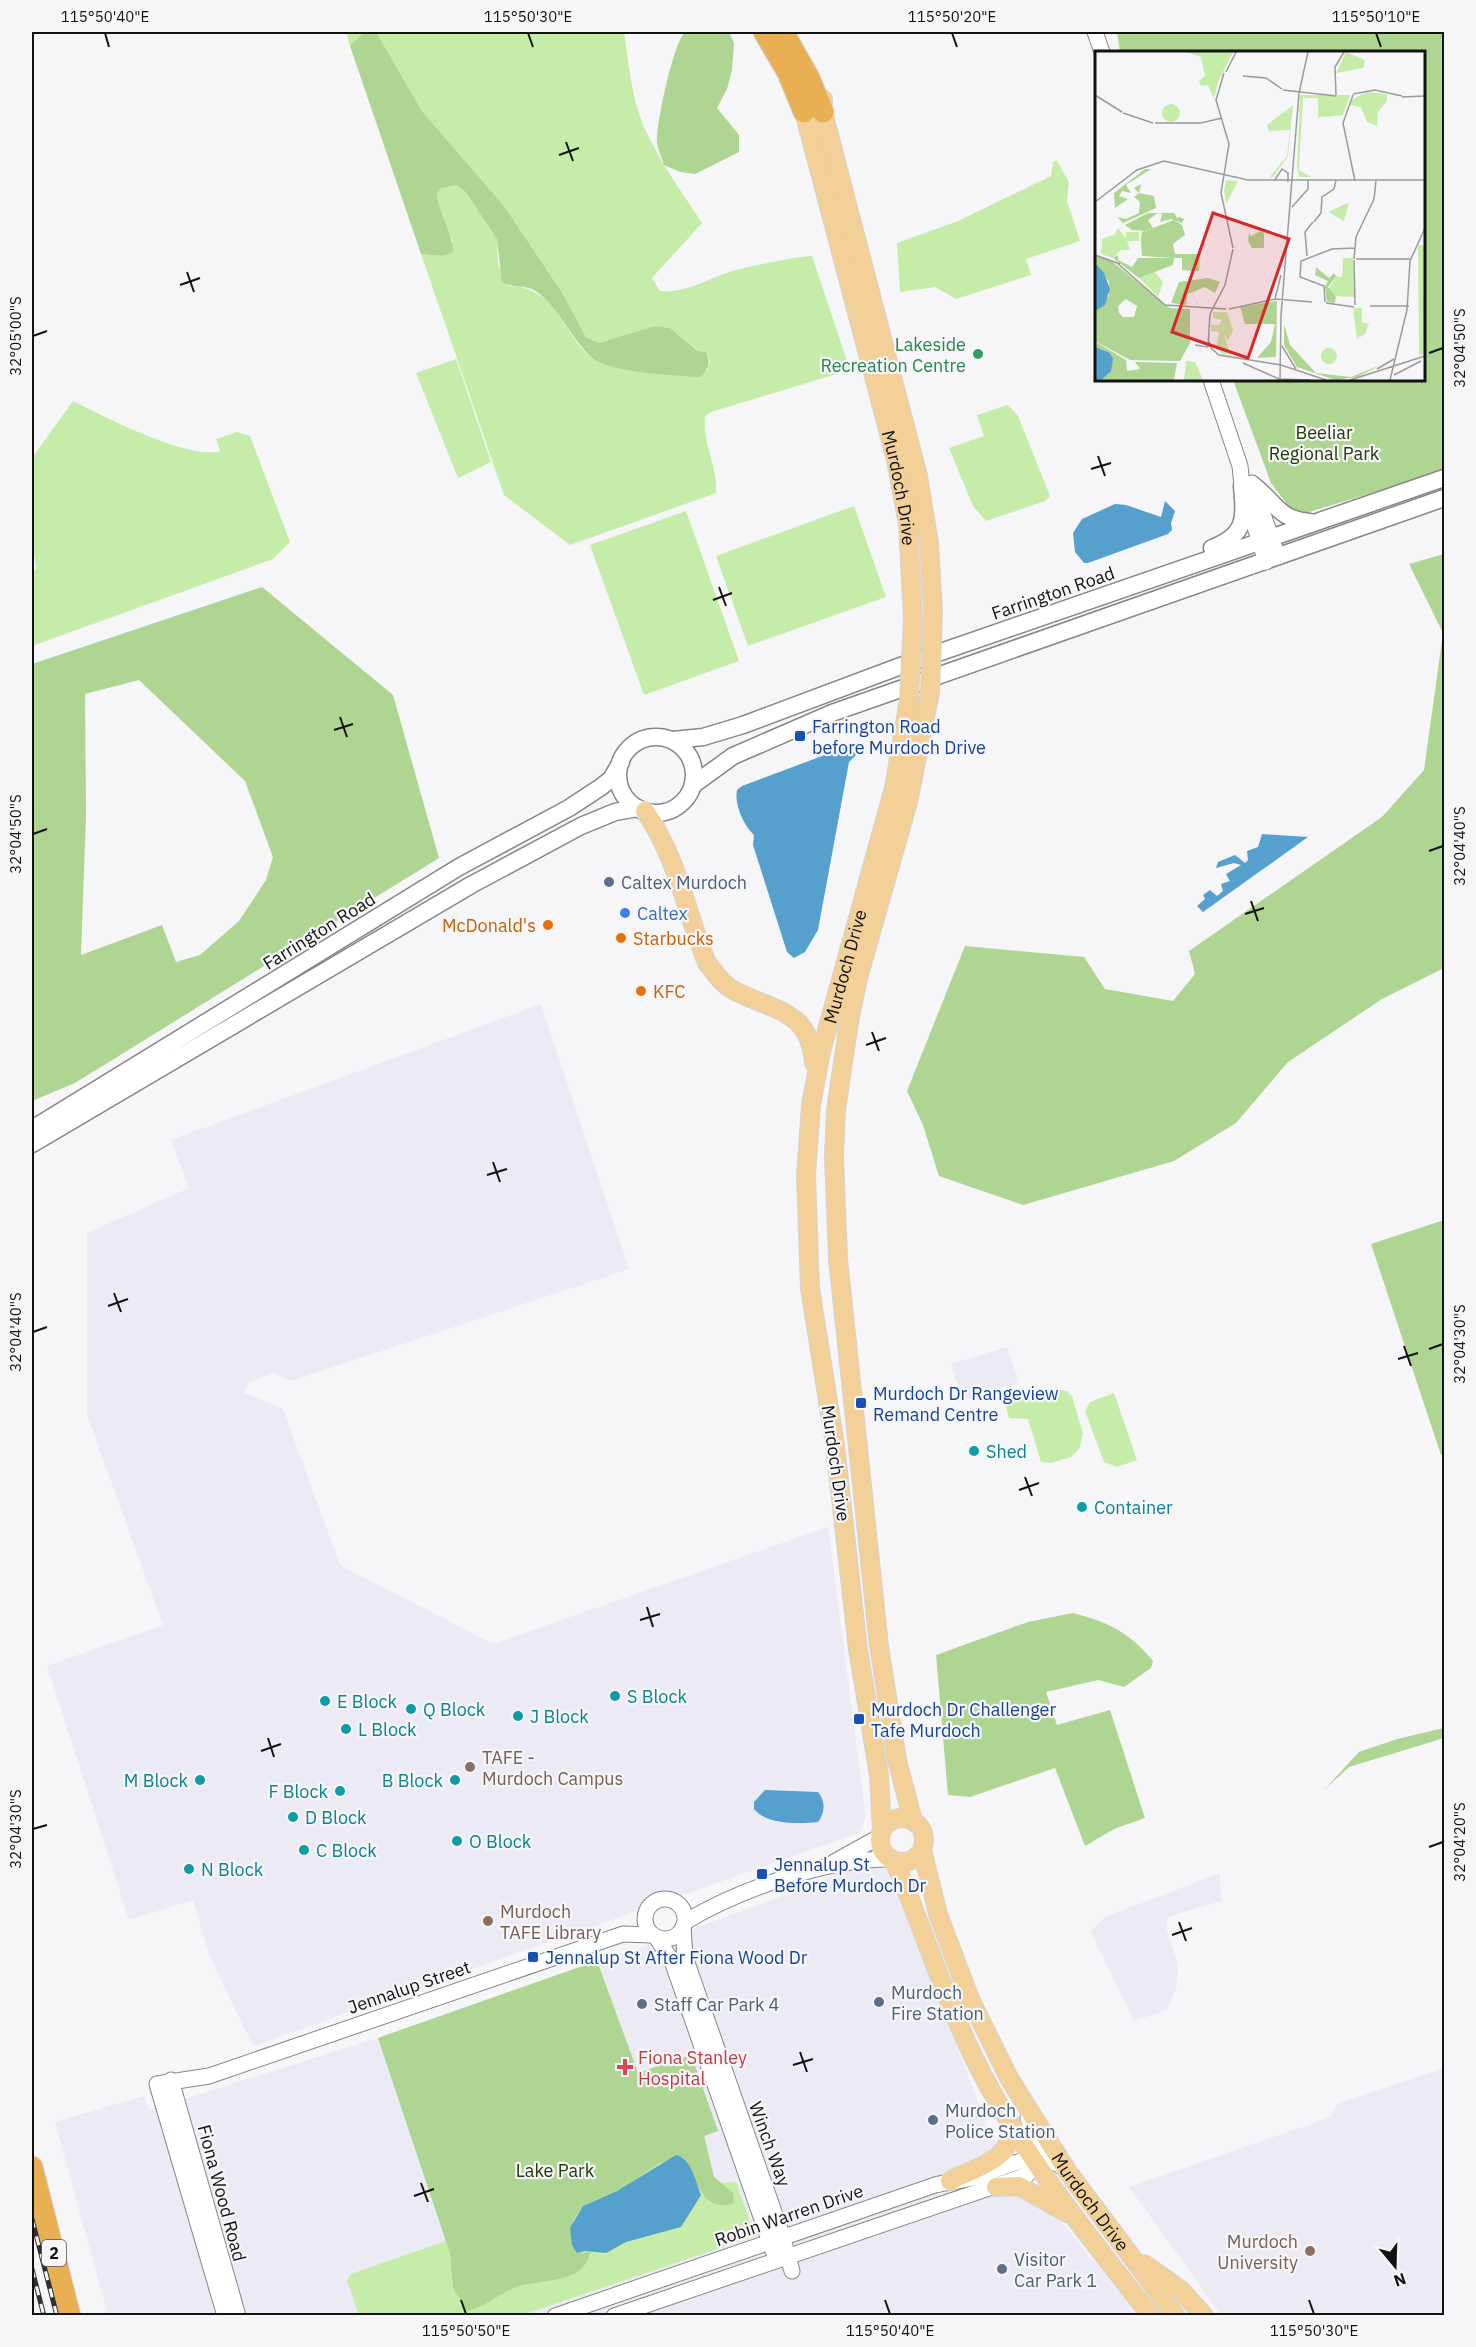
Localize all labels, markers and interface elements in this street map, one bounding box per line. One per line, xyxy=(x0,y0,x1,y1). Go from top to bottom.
text: 115°50'40"E xyxy=(61,7,149,26)
text: 115°50'30"E xyxy=(484,7,572,26)
text: 115°50'20"E xyxy=(908,7,996,26)
text: 115°50'10"E xyxy=(1332,7,1420,26)
inset map xyxy=(1095,51,1425,381)
text: 32°05'00"S xyxy=(6,296,25,376)
text: 32°04'50"S xyxy=(1450,308,1469,388)
place label: Lakeside Recreation Centre xyxy=(820,333,966,377)
marker: Lakeside Recreation Centre xyxy=(971,347,985,361)
park label: Beeliar Regional Park xyxy=(1269,421,1380,465)
street label: Murdoch Drive xyxy=(877,427,921,546)
street label: Farrington Road xyxy=(988,561,1118,625)
place label: Farrington Road before Murdoch Drive xyxy=(812,715,986,759)
marker: Farrington Road before Murdoch Drive xyxy=(793,729,807,743)
text: 32°04'50"S xyxy=(6,794,25,874)
text: 32°04'40"S xyxy=(1450,806,1469,886)
place label: Caltex Murdoch xyxy=(621,871,747,894)
marker: Caltex Murdoch xyxy=(602,875,616,889)
street label: Farrington Road xyxy=(258,887,380,975)
place label: Caltex xyxy=(637,902,688,925)
marker: Caltex xyxy=(618,906,632,920)
street label: Murdoch Drive xyxy=(818,907,871,1026)
place label: McDonald's xyxy=(442,914,536,937)
marker: McDonald's xyxy=(541,918,555,932)
place label: Starbucks xyxy=(633,927,714,950)
marker: Starbucks xyxy=(614,931,628,945)
place label: KFC xyxy=(653,980,685,1003)
marker: KFC xyxy=(634,984,648,998)
text: 32°04'40"S xyxy=(6,1292,25,1372)
text: 32°04'30"S xyxy=(1450,1304,1469,1384)
place label: Murdoch Dr Rangeview Remand Centre xyxy=(873,1382,1059,1426)
marker: Murdoch Dr Rangeview Remand Centre xyxy=(854,1396,868,1410)
street label: Murdoch Drive xyxy=(816,1403,856,1523)
place label: Shed xyxy=(986,1440,1027,1463)
marker: Shed xyxy=(967,1444,981,1458)
place label: Container xyxy=(1094,1496,1173,1519)
marker: Container xyxy=(1075,1500,1089,1514)
place label: S Block xyxy=(627,1685,687,1708)
marker: S Block xyxy=(608,1689,622,1703)
place label: E Block xyxy=(337,1690,398,1713)
marker: E Block xyxy=(318,1694,332,1708)
place label: Q Block xyxy=(423,1698,486,1721)
place label: Murdoch Dr Challenger Tafe Murdoch xyxy=(871,1698,1056,1742)
marker: Q Block xyxy=(404,1702,418,1716)
place label: J Block xyxy=(530,1705,589,1728)
marker: J Block xyxy=(511,1709,525,1723)
marker: Murdoch Dr Challenger Tafe Murdoch xyxy=(852,1712,866,1726)
place label: L Block xyxy=(358,1718,417,1741)
marker: L Block xyxy=(339,1722,353,1736)
place label: TAFE - Murdoch Campus xyxy=(482,1746,623,1790)
marker: TAFE - Murdoch Campus xyxy=(463,1760,477,1774)
place label: M Block xyxy=(124,1769,189,1792)
place label: B Block xyxy=(382,1769,444,1792)
marker: M Block xyxy=(193,1773,207,1787)
marker: B Block xyxy=(448,1773,462,1787)
place label: F Block xyxy=(268,1780,328,1803)
marker: F Block xyxy=(333,1784,347,1798)
text: 32°04'30"S xyxy=(6,1789,25,1869)
text: 32°04'20"S xyxy=(1450,1802,1469,1882)
place label: D Block xyxy=(305,1806,367,1829)
marker: D Block xyxy=(286,1810,300,1824)
place label: O Block xyxy=(469,1830,532,1853)
marker: O Block xyxy=(450,1834,464,1848)
place label: C Block xyxy=(316,1839,377,1862)
marker: C Block xyxy=(297,1843,311,1857)
place label: Jennalup St Before Murdoch Dr xyxy=(774,1853,927,1897)
place label: N Block xyxy=(201,1858,264,1881)
marker: N Block xyxy=(182,1862,196,1876)
marker: Jennalup St Before Murdoch Dr xyxy=(755,1867,769,1881)
place label: Murdoch TAFE Library xyxy=(500,1900,601,1944)
marker: Murdoch TAFE Library xyxy=(481,1914,495,1928)
place label: Jennalup St After Fiona Wood Dr xyxy=(545,1946,808,1969)
marker: Jennalup St After Fiona Wood Dr xyxy=(526,1950,540,1964)
street label: Jennalup Street xyxy=(345,1955,473,2019)
place label: Murdoch Fire Station xyxy=(891,1981,984,2025)
place label: Staff Car Park 4 xyxy=(654,1993,780,2016)
marker: Murdoch Fire Station xyxy=(872,1995,886,2009)
marker: Staff Car Park 4 xyxy=(635,1997,649,2011)
place label: Fiona Stanley Hospital xyxy=(638,2046,747,2090)
marker: Fiona Stanley Hospital xyxy=(616,2058,634,2076)
street label: Winch Way xyxy=(744,2098,796,2190)
place label: Murdoch Police Station xyxy=(945,2099,1056,2143)
marker: Murdoch Police Station xyxy=(926,2113,940,2127)
street label: Fiona Wood Road xyxy=(193,2122,251,2264)
street label: Murdoch Drive xyxy=(1047,2148,1135,2256)
park label: Lake Park xyxy=(516,2159,595,2182)
street label: Robin Warren Drive xyxy=(712,2179,866,2251)
place label: Murdoch University xyxy=(1217,2230,1298,2274)
north arrow xyxy=(1365,2236,1425,2296)
road number: 2 xyxy=(42,2240,66,2266)
marker: Murdoch University xyxy=(1303,2244,1317,2258)
place label: Visitor Car Park 1 xyxy=(1014,2248,1097,2292)
marker: Visitor Car Park 1 xyxy=(995,2262,1009,2276)
text: N xyxy=(1391,2269,1409,2292)
text: 115°50'50"E xyxy=(422,2321,510,2340)
text: 115°50'40"E xyxy=(846,2321,934,2340)
text: 115°50'30"E xyxy=(1270,2321,1358,2340)

